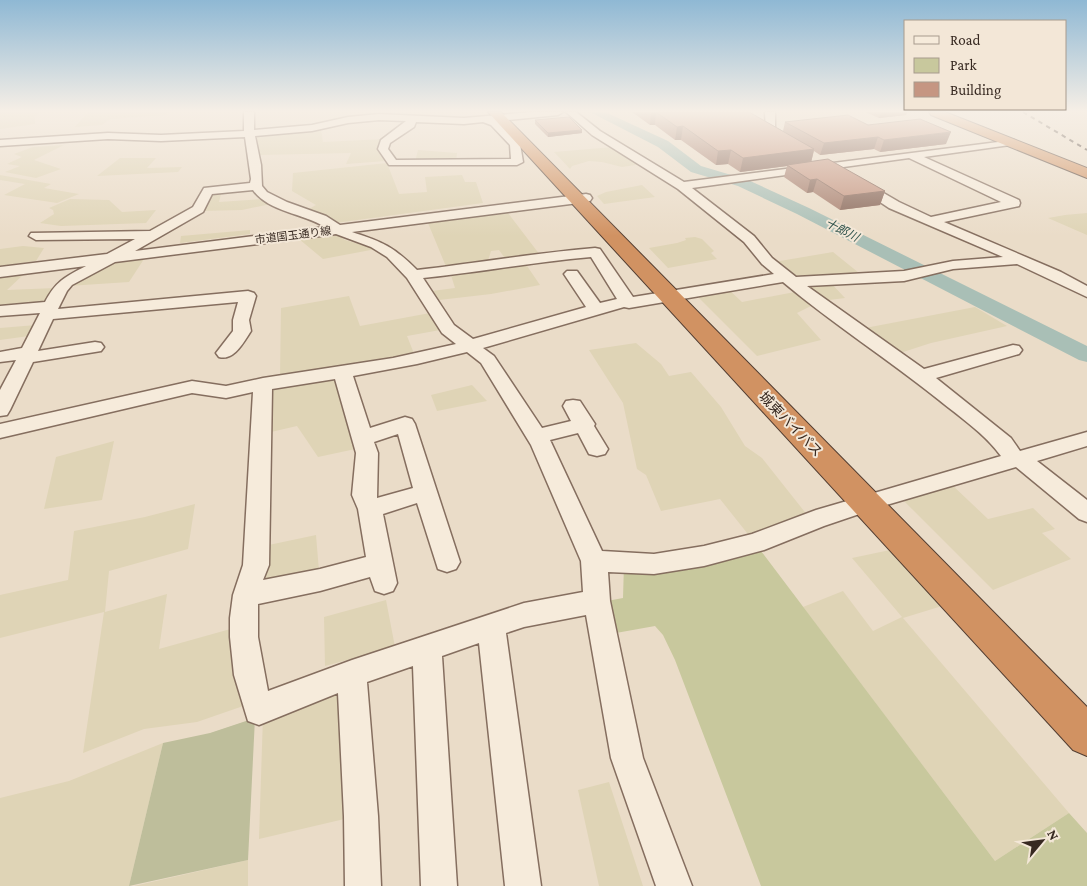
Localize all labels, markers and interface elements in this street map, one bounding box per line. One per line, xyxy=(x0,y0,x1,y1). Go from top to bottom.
legend xyxy=(904,20,1067,110)
text: Road xyxy=(950,32,981,48)
text: Park xyxy=(950,57,977,73)
text: Building xyxy=(950,82,1001,99)
water label: 十郎川 xyxy=(823,216,863,245)
street label: 市道国玉通り線 xyxy=(254,224,332,246)
street label: 城東バイパス xyxy=(756,388,826,460)
north arrow xyxy=(1017,816,1067,866)
text: N xyxy=(1044,827,1063,843)

